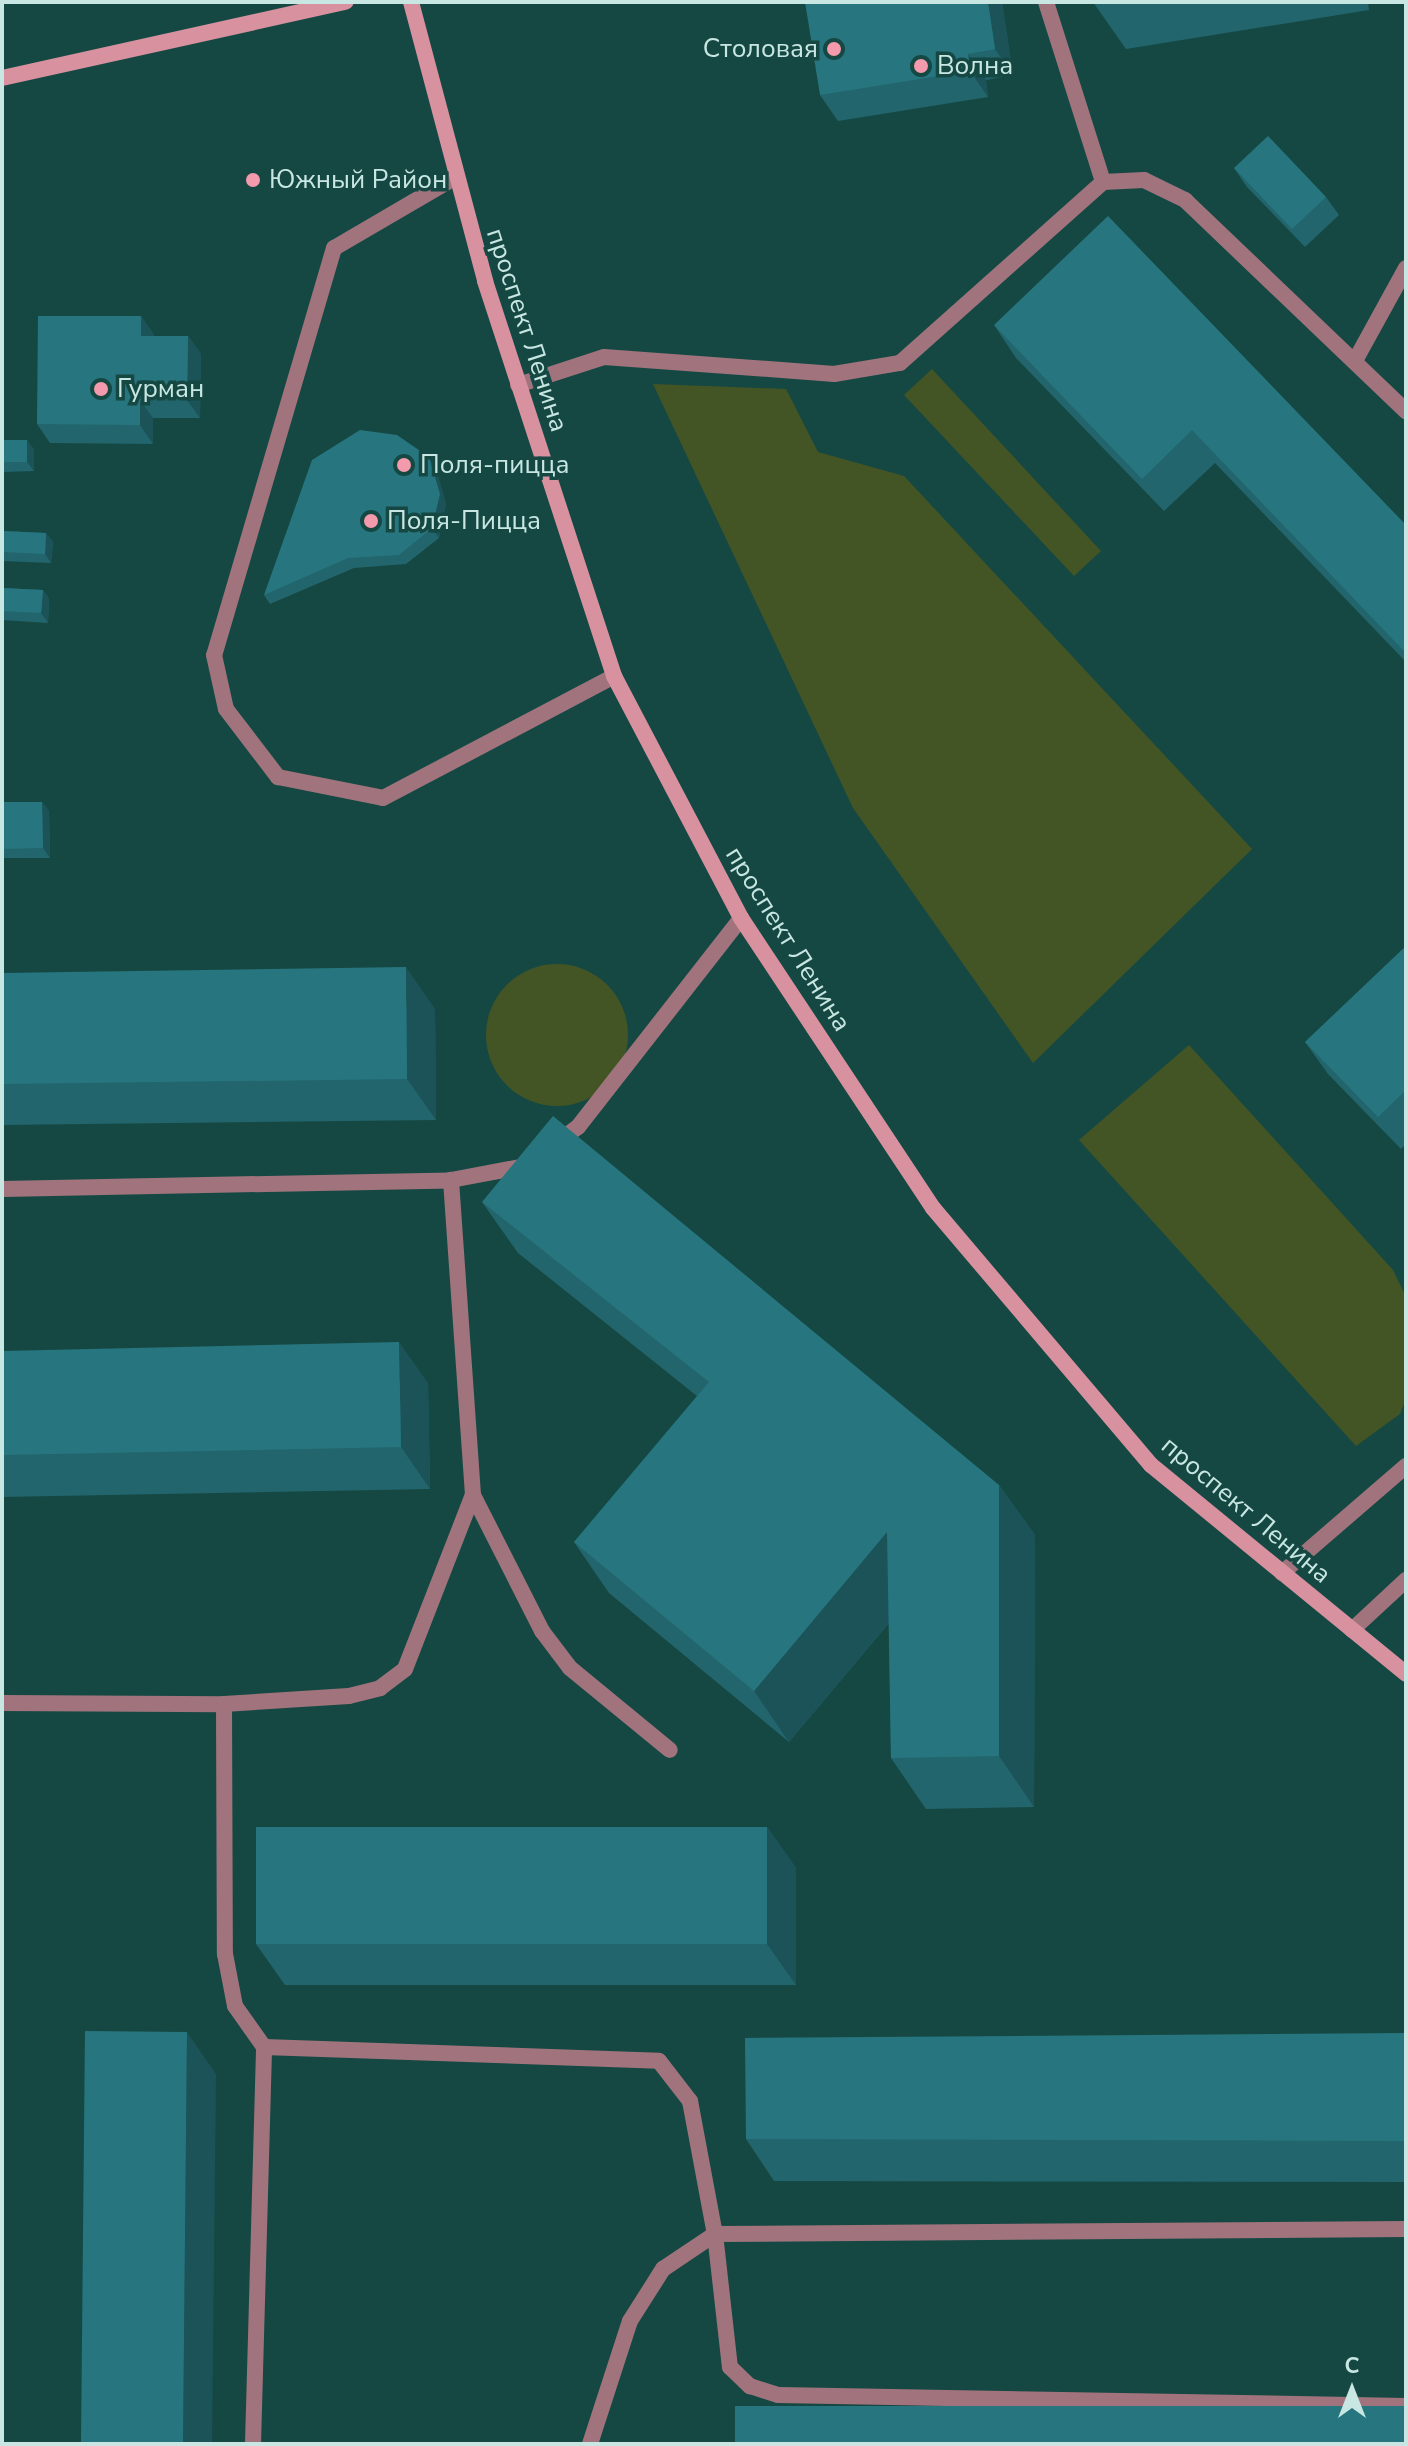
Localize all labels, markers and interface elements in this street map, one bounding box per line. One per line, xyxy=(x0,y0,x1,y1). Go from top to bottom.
place label: Столовая xyxy=(703,33,818,65)
marker: Столовая xyxy=(825,40,843,58)
place label: Волна xyxy=(937,50,1013,82)
marker: Волна xyxy=(912,57,930,75)
place label: Южный Район xyxy=(269,164,447,196)
marker: Южный Район xyxy=(244,171,262,189)
street label: проспект Ленина xyxy=(479,224,575,436)
place label: Гурман xyxy=(117,373,204,405)
marker: Гурман xyxy=(92,380,110,398)
place label: Поля-пицца xyxy=(420,449,570,481)
marker: Поля-пицца xyxy=(395,456,413,474)
place label: Поля-Пицца xyxy=(387,505,541,537)
marker: Поля-Пицца xyxy=(362,512,380,530)
street label: проспект Ленина xyxy=(719,841,857,1037)
street label: проспект Ленина xyxy=(1155,1430,1337,1590)
north arrow xyxy=(1312,2350,1392,2430)
text: С xyxy=(1345,2351,1359,2381)

